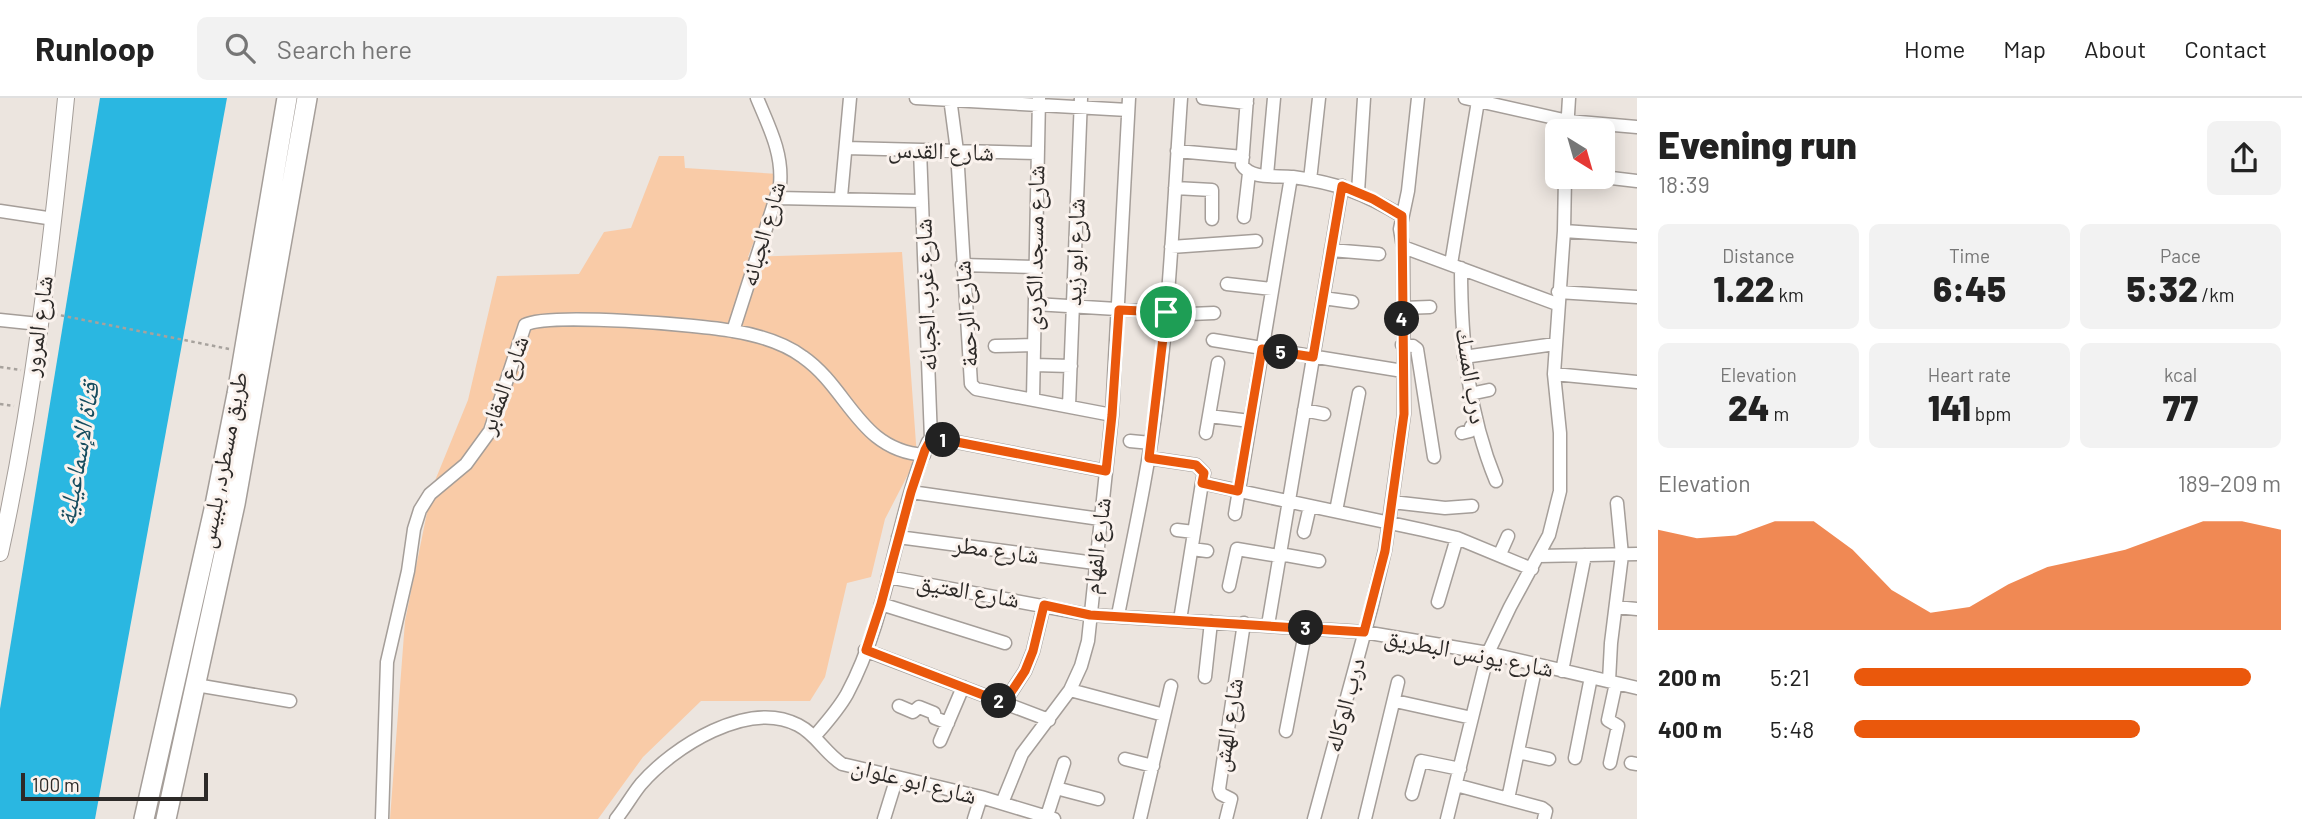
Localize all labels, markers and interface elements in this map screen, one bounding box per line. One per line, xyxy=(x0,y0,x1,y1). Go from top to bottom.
search box xyxy=(197,17,687,80)
text: Runloop xyxy=(35,28,155,68)
icon: search xyxy=(221,29,259,67)
text: Search here xyxy=(277,33,412,64)
text: Home xyxy=(1904,34,1965,63)
text: Map xyxy=(2003,34,2046,63)
text: About xyxy=(2084,34,2146,63)
text: Contact xyxy=(2184,34,2267,63)
north arrow xyxy=(1545,119,1615,189)
map controls xyxy=(1545,119,1615,189)
text: Evening run xyxy=(1658,121,1857,167)
button: share xyxy=(2207,121,2281,195)
street label: شارع القدس xyxy=(887,133,995,168)
street label: شارع مسجد الكردى xyxy=(1018,165,1051,331)
text: 18:39 xyxy=(1658,170,1710,198)
street label: شارع الجبانه xyxy=(733,178,792,290)
street label: شارع ابو زيد xyxy=(1057,198,1092,306)
street label: شارع غرب الجبانه xyxy=(907,218,944,372)
text: Distance xyxy=(1722,244,1795,267)
text: Time xyxy=(1949,244,1990,267)
text: Pace xyxy=(2160,244,2201,267)
street label: شارع الرحمة xyxy=(946,260,985,368)
text: 1.22 xyxy=(1713,267,1775,309)
text: 6:45 xyxy=(1933,267,2006,309)
text: 5:32 xyxy=(2127,267,2198,309)
street label: شارع المرور xyxy=(15,274,60,379)
pin xyxy=(1136,282,1196,342)
text: km xyxy=(1775,283,1804,306)
text: /km xyxy=(2198,283,2234,306)
icon: arrive xyxy=(1147,293,1185,331)
pin: 4 xyxy=(1384,302,1420,336)
text: 4 xyxy=(1396,307,1407,330)
street label: درب المسك xyxy=(1450,326,1494,426)
street label: شارع المقابر xyxy=(471,331,536,439)
pin: 5 xyxy=(1264,334,1298,370)
text: 5 xyxy=(1275,340,1286,363)
text: Elevation xyxy=(1720,363,1797,386)
text: Heart rate xyxy=(1928,363,2011,386)
text: kcal xyxy=(2164,363,2197,386)
street label: طريق مسطرد, بلبيس xyxy=(190,369,254,551)
water label: قناة الإسماعيلية xyxy=(49,377,107,528)
text: 24 xyxy=(1728,386,1770,428)
text: 141 xyxy=(1928,386,1971,428)
text: 77 xyxy=(2163,386,2198,428)
text: m xyxy=(1770,402,1789,425)
text: bpm xyxy=(1971,402,2011,425)
pin: 1 xyxy=(926,422,960,458)
text: 1 xyxy=(939,428,946,451)
text: Elevation xyxy=(1658,469,1751,497)
text: 189–209 m xyxy=(2178,469,2281,497)
street label: شارع الفهام xyxy=(1075,496,1119,596)
street label: شارع مطر xyxy=(950,528,1041,571)
street label: شارع العتيق xyxy=(914,566,1022,615)
pin: 3 xyxy=(1288,610,1324,646)
text: 3 xyxy=(1300,616,1311,639)
street label: شارع يونس البطريق xyxy=(1382,621,1556,684)
street label: درب الوكاله xyxy=(1317,654,1371,755)
text: 200 m xyxy=(1658,663,1721,691)
text: 5:21 xyxy=(1770,663,1810,691)
street label: شارع الهش xyxy=(1205,676,1250,774)
pin: 2 xyxy=(982,684,1016,718)
text: 2 xyxy=(993,689,1004,712)
text: 400 m xyxy=(1658,715,1722,743)
text: 5:48 xyxy=(1770,715,1814,743)
street label: شارع ابو علوان xyxy=(848,750,980,811)
scale bar xyxy=(21,770,208,802)
text: 100 m xyxy=(32,773,80,796)

